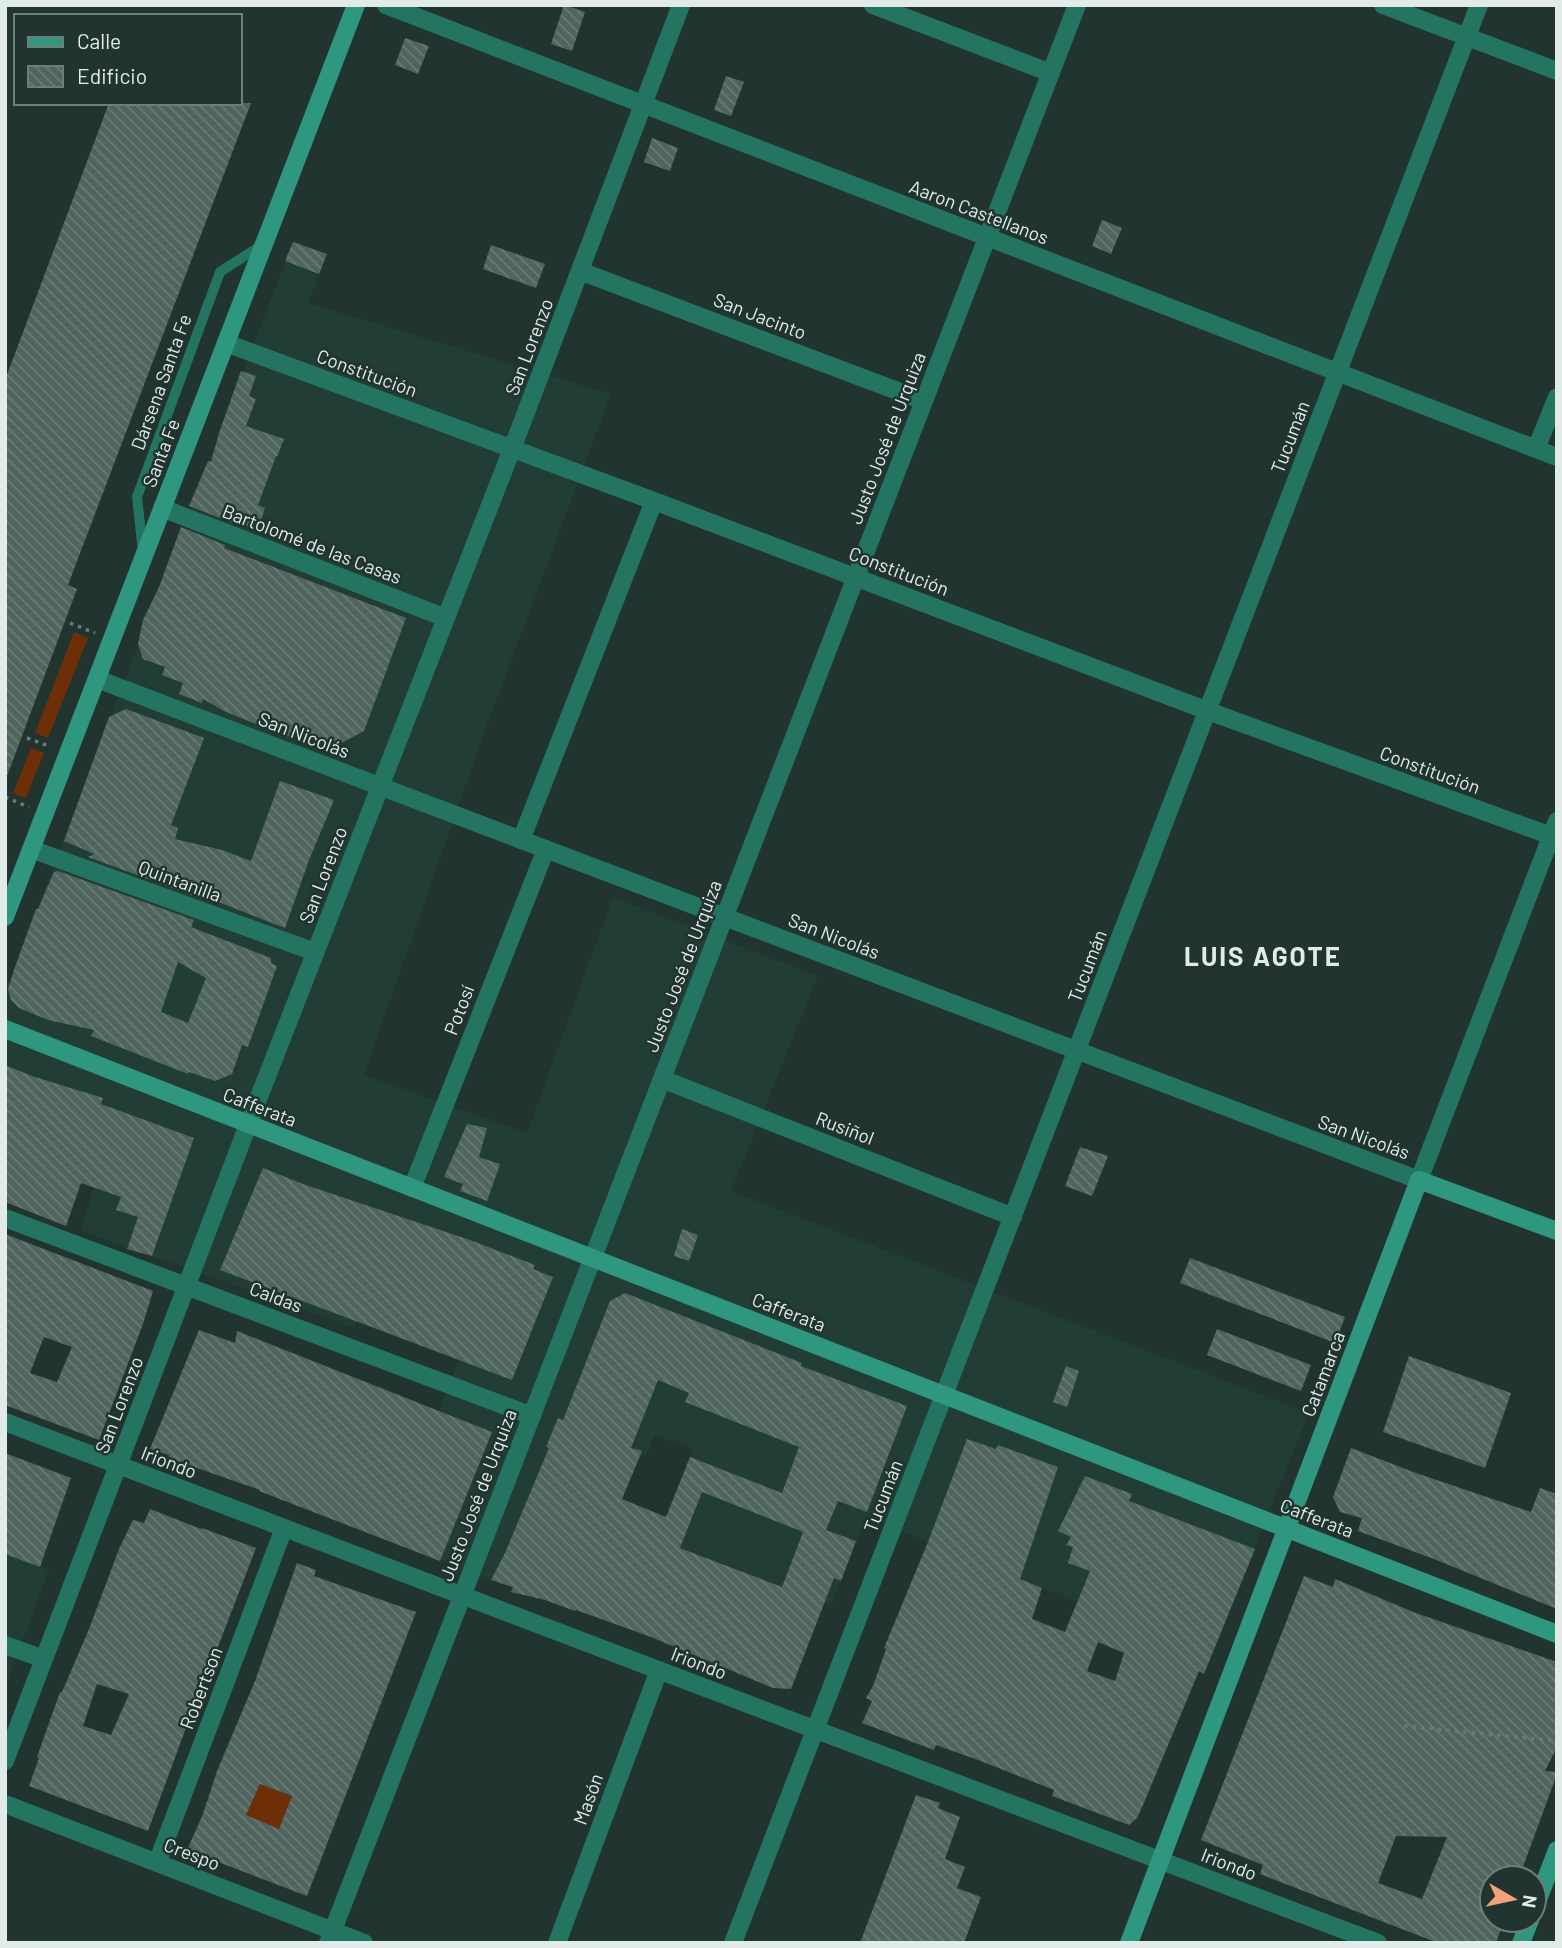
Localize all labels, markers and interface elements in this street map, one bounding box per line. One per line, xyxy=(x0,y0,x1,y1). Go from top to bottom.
legend xyxy=(14,14,242,105)
text: Calle xyxy=(77,28,121,53)
text: Edificio xyxy=(77,63,147,88)
street label: Aaron Castellanos xyxy=(906,174,1052,249)
street label: San Jacinto xyxy=(711,287,810,344)
street label: San Lorenzo xyxy=(500,295,558,399)
street label: Dársena Santa Fe xyxy=(126,311,196,453)
street label: Constitución xyxy=(314,344,421,401)
street label: Justo José de Urquiza xyxy=(843,349,930,527)
street label: Tucumán xyxy=(1265,397,1314,476)
street label: Santa Fe xyxy=(138,415,184,491)
street label: Bartolomé de las Casas xyxy=(219,499,405,588)
street label: Constitución xyxy=(846,541,952,600)
street label: San Nicolás xyxy=(255,707,353,762)
street label: Constitución xyxy=(1377,741,1484,798)
street label: San Lorenzo xyxy=(294,823,352,927)
street label: Quintanilla xyxy=(136,855,225,906)
street label: Justo José de Urquiza xyxy=(639,877,726,1055)
street label: San Nicolás xyxy=(785,908,883,963)
street label: Tucumán xyxy=(1062,926,1111,1005)
district label: LUIS AGOTE xyxy=(1184,940,1342,971)
street label: Potosí xyxy=(439,982,478,1038)
street label: Cafferata xyxy=(220,1082,300,1131)
street label: Rusiñol xyxy=(813,1106,878,1149)
street label: San Nicolás xyxy=(1315,1109,1413,1164)
street label: Caldas xyxy=(247,1276,306,1317)
street label: Cafferata xyxy=(749,1287,829,1336)
street label: Catamarca xyxy=(1296,1328,1349,1420)
street label: San Lorenzo xyxy=(90,1353,148,1457)
street label: Justo José de Urquiza xyxy=(434,1406,521,1584)
street label: Iriondo xyxy=(138,1440,200,1483)
street label: Tucumán xyxy=(858,1456,907,1535)
street label: Cafferata xyxy=(1277,1493,1357,1542)
street label: Iriondo xyxy=(668,1641,730,1684)
street label: Robertson xyxy=(174,1643,227,1732)
street label: Masón xyxy=(568,1770,607,1828)
street label: Crespo xyxy=(161,1832,223,1875)
street label: Iriondo xyxy=(1198,1842,1260,1885)
north arrow xyxy=(1478,1864,1548,1934)
text: N xyxy=(1518,1894,1543,1910)

